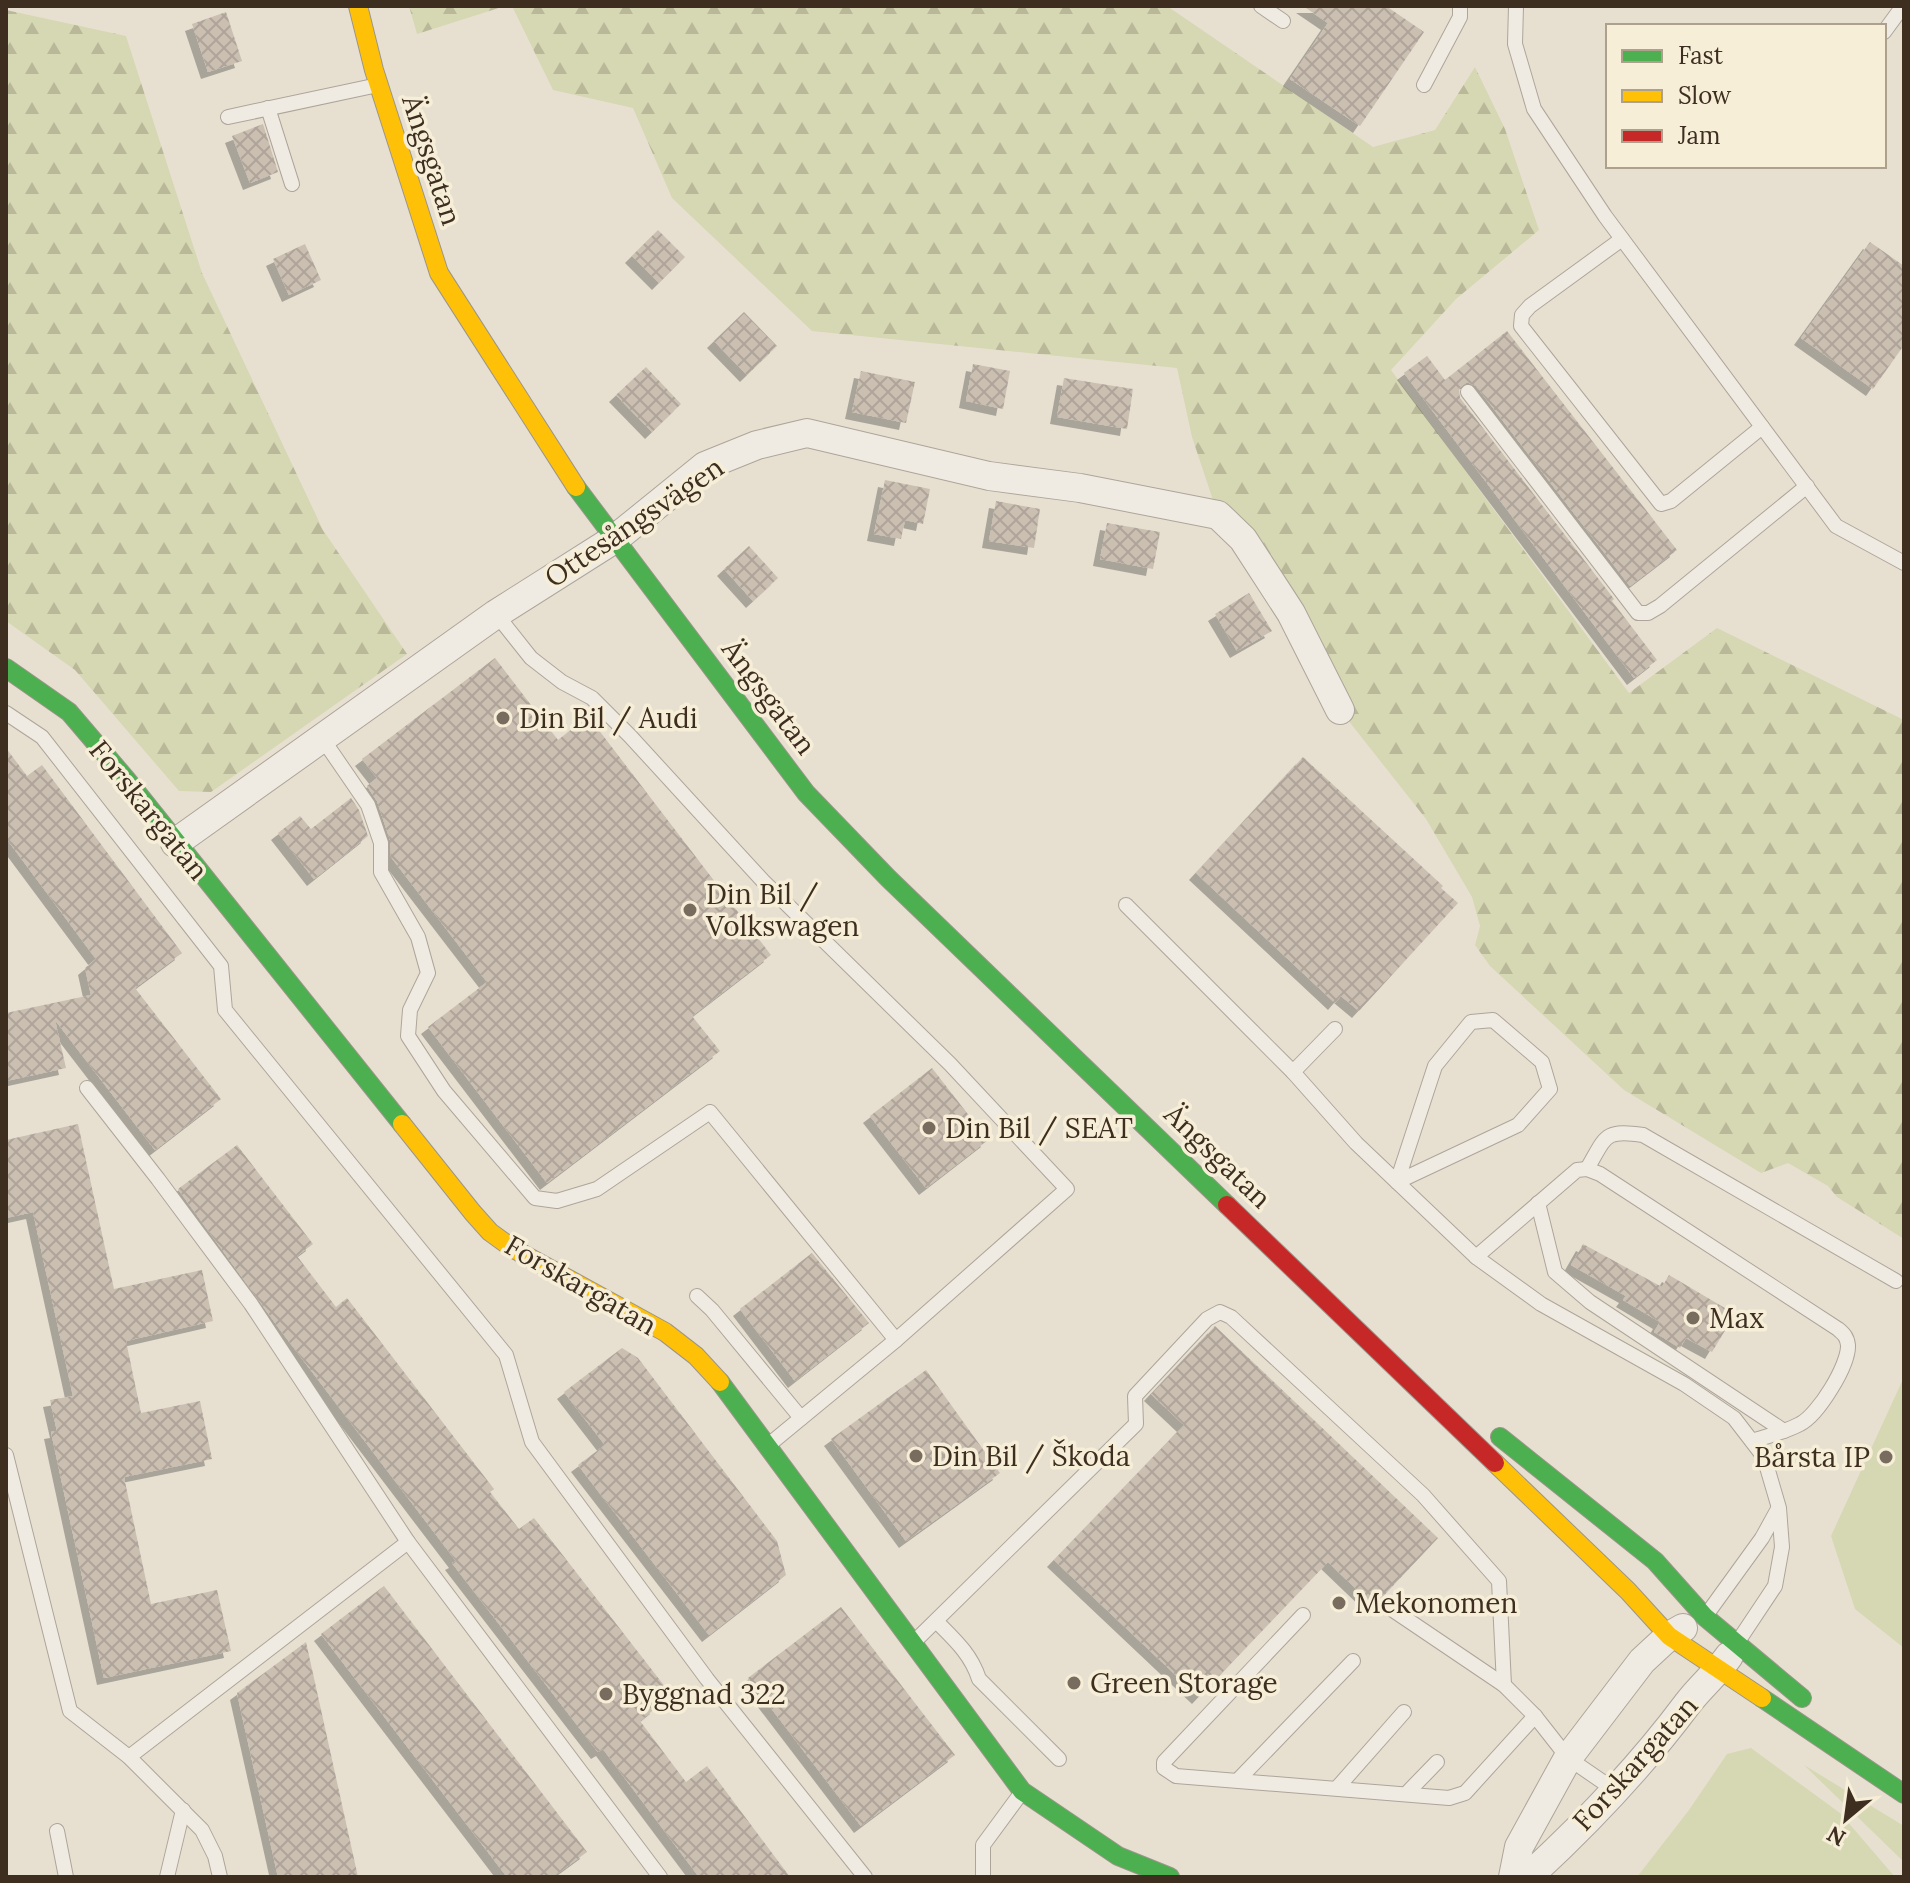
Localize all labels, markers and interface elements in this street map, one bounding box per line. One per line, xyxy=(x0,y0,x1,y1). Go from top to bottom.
legend xyxy=(1606,24,1886,168)
text: Fast xyxy=(1678,40,1724,71)
text: Slow xyxy=(1678,80,1732,111)
street label: Ängsgatan xyxy=(394,89,470,230)
text: Jam xyxy=(1677,120,1720,151)
street label: Ottesångsvägen xyxy=(538,449,730,595)
street label: Ängsgatan xyxy=(713,631,824,762)
place label: Din Bil / Audi xyxy=(519,700,698,736)
marker: Din Bil / Audi xyxy=(494,709,512,727)
street label: Forskargatan xyxy=(82,733,216,887)
place label: Din Bil / Volkswagen xyxy=(705,876,859,944)
marker: Din Bil / Volkswagen xyxy=(681,901,699,919)
street label: Ängsgatan xyxy=(1156,1095,1279,1216)
place label: Din Bil / SEAT xyxy=(945,1110,1133,1146)
marker: Din Bil / SEAT xyxy=(920,1119,938,1137)
street label: Forskargatan xyxy=(498,1227,664,1343)
place label: Max xyxy=(1709,1300,1764,1336)
marker: Max xyxy=(1684,1309,1702,1327)
place label: Din Bil / Škoda xyxy=(932,1438,1130,1474)
place label: Bårsta IP xyxy=(1754,1439,1870,1475)
marker: Din Bil / Škoda xyxy=(907,1447,925,1465)
marker: Bårsta IP xyxy=(1877,1448,1895,1466)
place label: Mekonomen xyxy=(1355,1585,1518,1621)
marker: Mekonomen xyxy=(1330,1594,1348,1612)
place label: Green Storage xyxy=(1090,1665,1278,1701)
marker: Green Storage xyxy=(1065,1674,1083,1692)
place label: Byggnad 322 xyxy=(622,1676,786,1712)
marker: Byggnad 322 xyxy=(597,1685,615,1703)
street label: Forskargatan xyxy=(1565,1688,1705,1838)
north arrow xyxy=(1806,1779,1886,1859)
text: N xyxy=(1822,1820,1851,1853)

